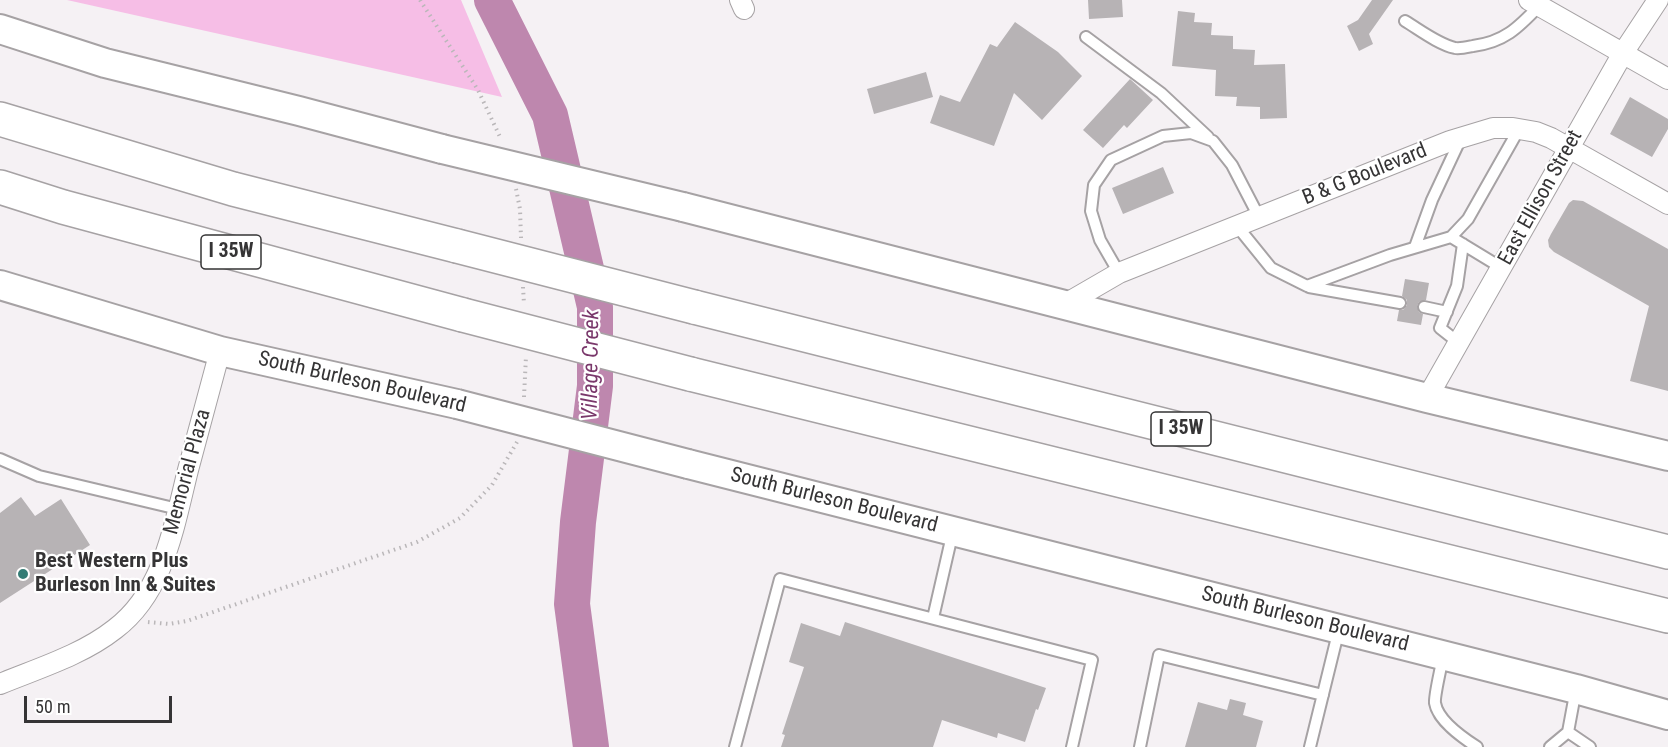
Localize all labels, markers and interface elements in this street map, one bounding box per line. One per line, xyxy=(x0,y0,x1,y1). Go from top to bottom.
street label: East Ellison Street xyxy=(1494,126,1588,270)
street label: B & G Boulevard xyxy=(1299,139,1431,211)
road number: I 35W xyxy=(201,235,261,269)
water label: Village Creek xyxy=(578,310,606,420)
street label: South Burleson Boulevard xyxy=(256,347,468,419)
street label: Memorial Plaza xyxy=(159,407,217,537)
road number: I 35W xyxy=(1151,412,1211,446)
street label: South Burleson Boulevard xyxy=(728,463,940,539)
place label: Best Western Plus Burleson Inn & Suites xyxy=(35,549,216,599)
marker: Best Western Plus Burleson Inn & Suites xyxy=(16,567,30,581)
street label: South Burleson Boulevard xyxy=(1199,582,1411,658)
scale bar xyxy=(27,684,176,722)
text: 50 m xyxy=(35,696,70,717)

